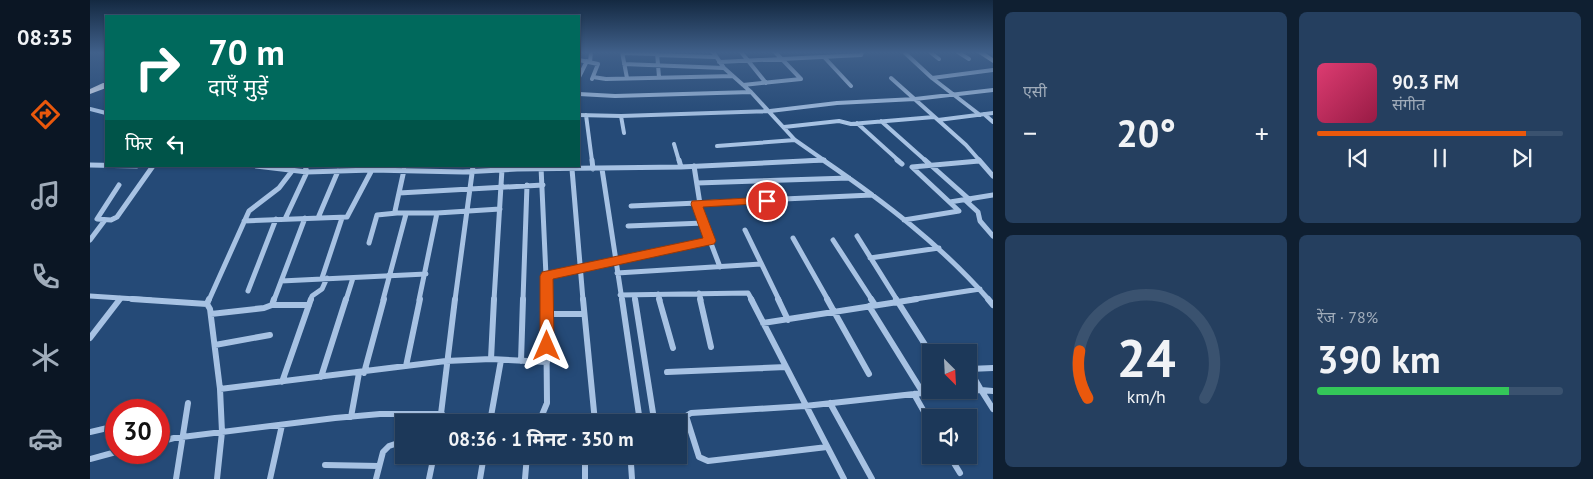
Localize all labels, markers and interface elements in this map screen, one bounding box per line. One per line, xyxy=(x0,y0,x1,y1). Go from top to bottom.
text: 08:35 xyxy=(17,23,73,51)
text: 70 m xyxy=(208,29,285,75)
icon: right xyxy=(125,35,190,100)
text: 90.3 FM xyxy=(1392,70,1459,94)
text: दाएँ मुड़ें xyxy=(208,73,268,101)
text: एसी xyxy=(1023,81,1047,101)
text: संगीत xyxy=(1392,94,1425,114)
icon: directions xyxy=(28,97,63,132)
text: 20° xyxy=(1116,108,1176,157)
text: − xyxy=(1023,114,1037,151)
text: + xyxy=(1255,114,1269,151)
icon: left xyxy=(162,130,190,158)
text: फिर xyxy=(125,131,152,155)
icon: previous xyxy=(1344,144,1372,172)
icon: pause xyxy=(1426,144,1454,172)
icon: next xyxy=(1508,144,1536,172)
icon: music xyxy=(28,178,63,213)
pin xyxy=(746,180,788,222)
icon: arrive xyxy=(753,187,781,215)
icon: phone xyxy=(28,259,63,294)
text: रेंज · 78% xyxy=(1317,307,1378,327)
position arrow xyxy=(520,319,572,371)
text: 24 xyxy=(1117,324,1175,391)
text: 390 km xyxy=(1317,334,1441,383)
icon: climate xyxy=(28,340,63,375)
north arrow xyxy=(922,344,978,399)
map controls xyxy=(922,344,977,464)
text: km/h xyxy=(1126,385,1166,408)
speed limit sign: 30 xyxy=(105,399,170,464)
button: sound xyxy=(922,409,977,464)
icon: car xyxy=(28,421,63,456)
text: 08:36 · 1 मिनट · 350 m xyxy=(449,427,633,451)

